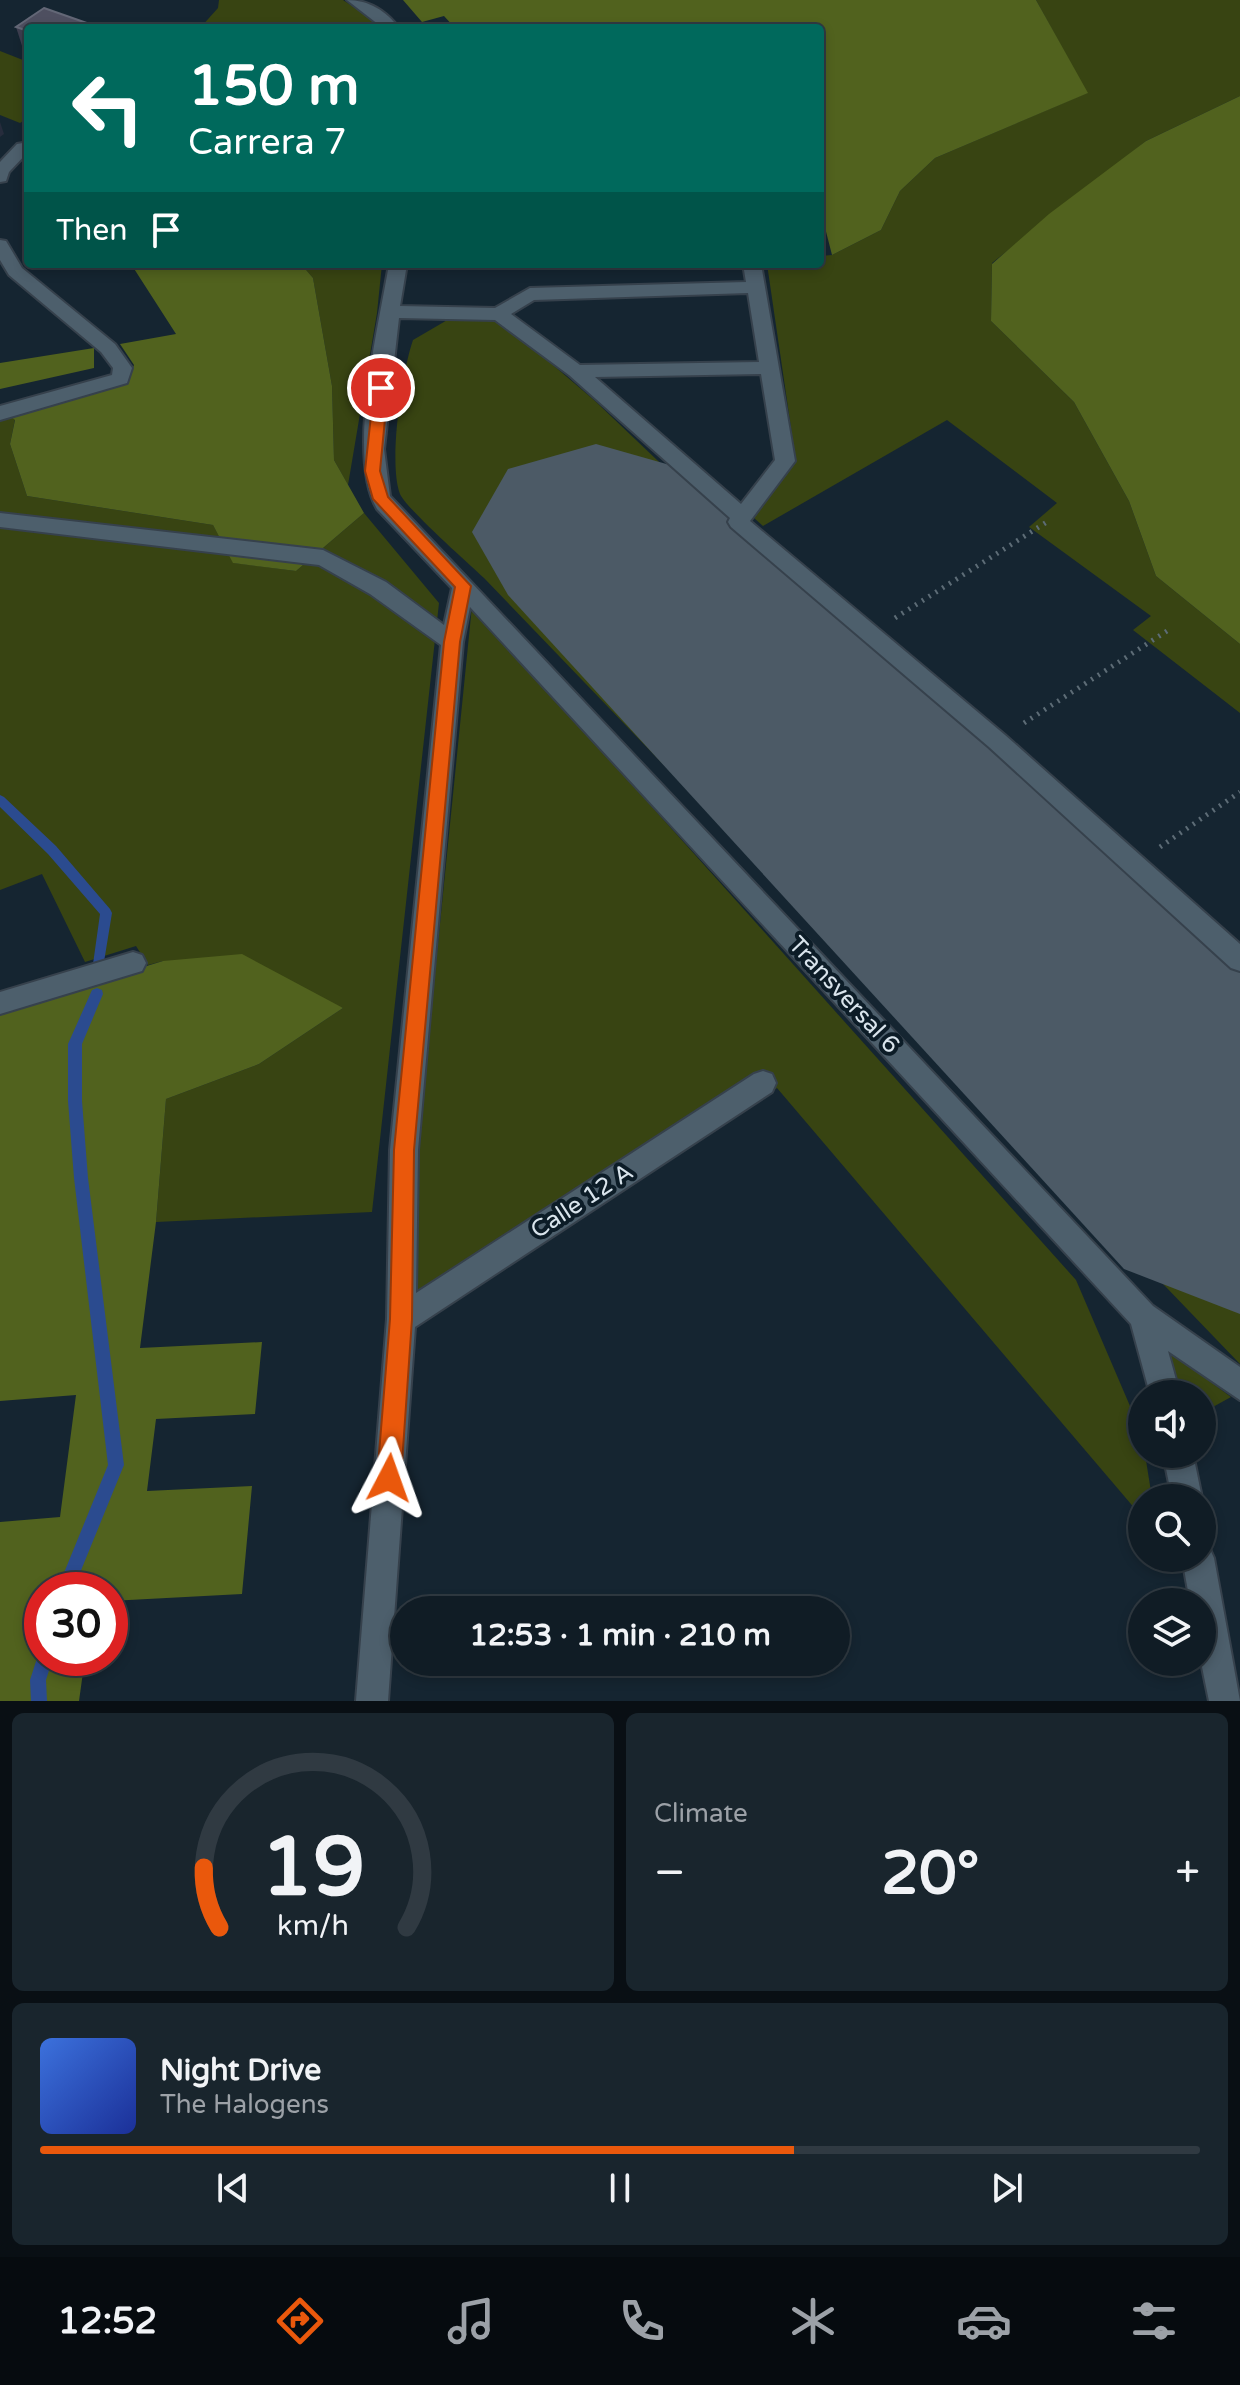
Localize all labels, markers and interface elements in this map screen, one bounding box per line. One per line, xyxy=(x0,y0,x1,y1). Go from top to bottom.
text: 150 m xyxy=(188,53,359,120)
icon: left xyxy=(56,56,160,160)
text: Carrera 7 xyxy=(188,121,347,164)
icon: arrive xyxy=(144,208,188,252)
text: Then xyxy=(56,212,128,249)
pin xyxy=(347,354,415,422)
icon: arrive xyxy=(359,366,403,410)
street label: Transversal 6 xyxy=(782,930,906,1060)
street label: Calle 12 A xyxy=(525,1157,639,1245)
map controls xyxy=(1128,1380,1216,1676)
button: sound xyxy=(1128,1380,1216,1468)
position arrow xyxy=(347,1436,431,1520)
button: search xyxy=(1128,1484,1216,1572)
speed limit sign: 30 xyxy=(24,1572,128,1676)
button: layers xyxy=(1128,1588,1216,1676)
text: 12:53 · 1 min · 210 m xyxy=(469,1617,771,1654)
text: Climate xyxy=(654,1798,748,1829)
text: 19 xyxy=(261,1818,365,1918)
text: 20° xyxy=(881,1838,979,1910)
text: − xyxy=(654,1847,685,1900)
text: + xyxy=(1175,1847,1200,1900)
text: km/h xyxy=(277,1909,349,1943)
text: Night Drive xyxy=(160,2052,321,2089)
text: The Halogens xyxy=(160,2089,329,2120)
icon: previous xyxy=(211,2166,255,2210)
icon: pause xyxy=(598,2166,642,2210)
icon: next xyxy=(985,2166,1029,2210)
icon: directions xyxy=(272,2293,328,2349)
icon: music xyxy=(443,2293,499,2349)
icon: phone xyxy=(614,2293,670,2349)
icon: climate xyxy=(785,2293,841,2349)
icon: car xyxy=(956,2293,1012,2349)
icon: filters xyxy=(1126,2293,1182,2349)
text: 12:52 xyxy=(57,2300,157,2343)

